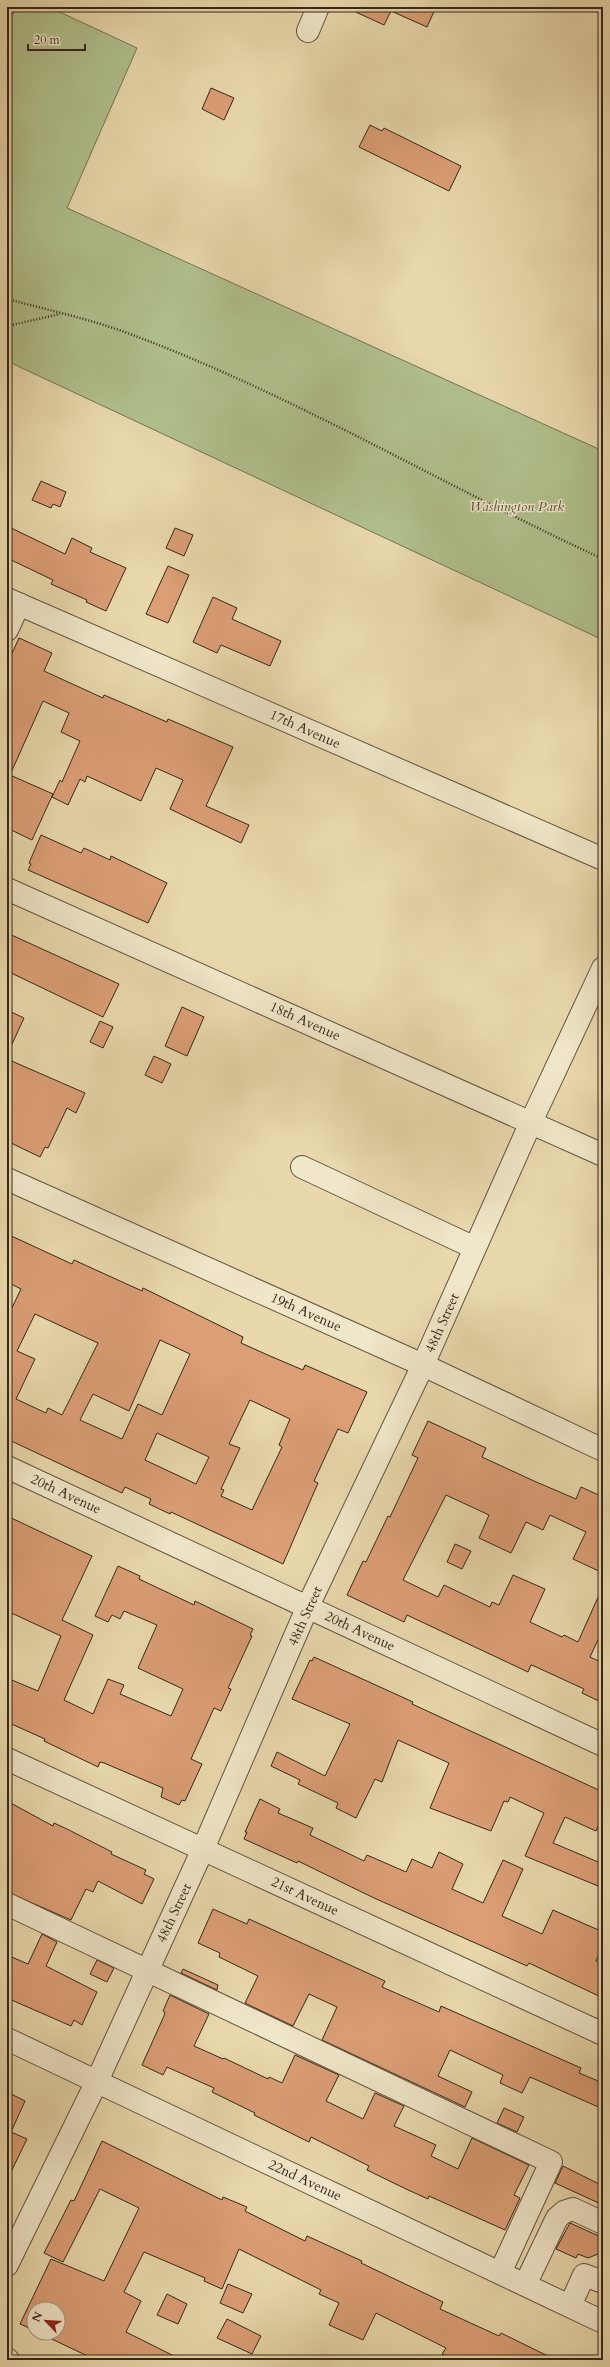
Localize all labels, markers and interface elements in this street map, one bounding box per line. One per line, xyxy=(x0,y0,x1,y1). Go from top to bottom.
scale bar xyxy=(28,26,85,52)
text: 20 m xyxy=(34,32,61,48)
park label: Washington Park xyxy=(470,497,564,516)
street label: 17th Avenue xyxy=(267,705,343,753)
street label: 18th Avenue xyxy=(267,997,343,1045)
street label: 19th Avenue xyxy=(268,1288,344,1336)
street label: 48th Street xyxy=(420,1289,464,1356)
street label: 20th Avenue xyxy=(28,1469,104,1519)
street label: 48th Street xyxy=(283,1582,327,1649)
street label: 20th Avenue xyxy=(322,1606,398,1656)
street label: 21st Avenue xyxy=(268,1872,342,1920)
street label: 48th Street xyxy=(152,1880,196,1946)
street label: 22nd Avenue xyxy=(265,2155,345,2205)
north arrow xyxy=(26,2301,66,2341)
text: N xyxy=(29,2309,46,2324)

